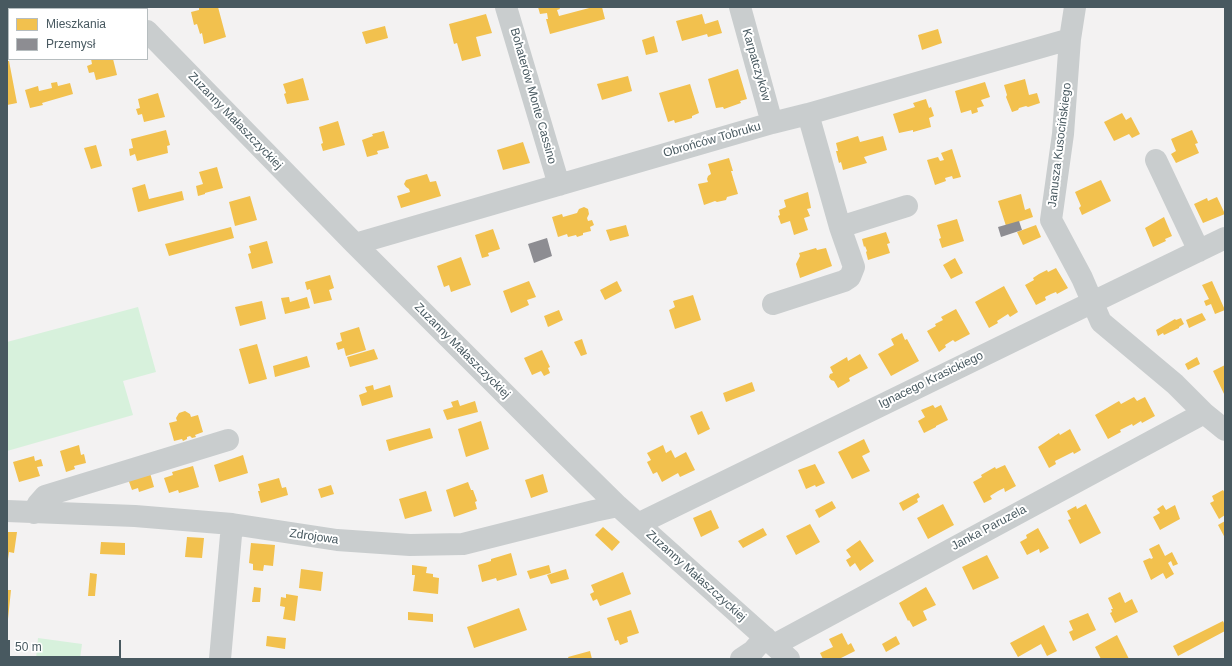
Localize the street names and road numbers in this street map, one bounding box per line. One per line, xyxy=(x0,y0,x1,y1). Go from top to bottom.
street label: Bohaterów Monte Cassino xyxy=(507,26,559,166)
street label: Karpatczyków xyxy=(739,27,773,103)
street label: Zuzanny Małaszczyckiej xyxy=(185,69,285,173)
street label: Janusza Kusocińskiego xyxy=(1045,82,1075,208)
street label: Obrońców Tobruku xyxy=(662,119,762,161)
street label: Zuzanny Małaszczyckiej xyxy=(411,300,513,402)
street label: Ignacego Krasickiego xyxy=(876,348,986,412)
street label: Janka Paruzela xyxy=(949,502,1029,554)
street label: Zdrojowa xyxy=(289,526,339,548)
street label: Zuzanny Małaszczyckiej xyxy=(643,527,749,625)

